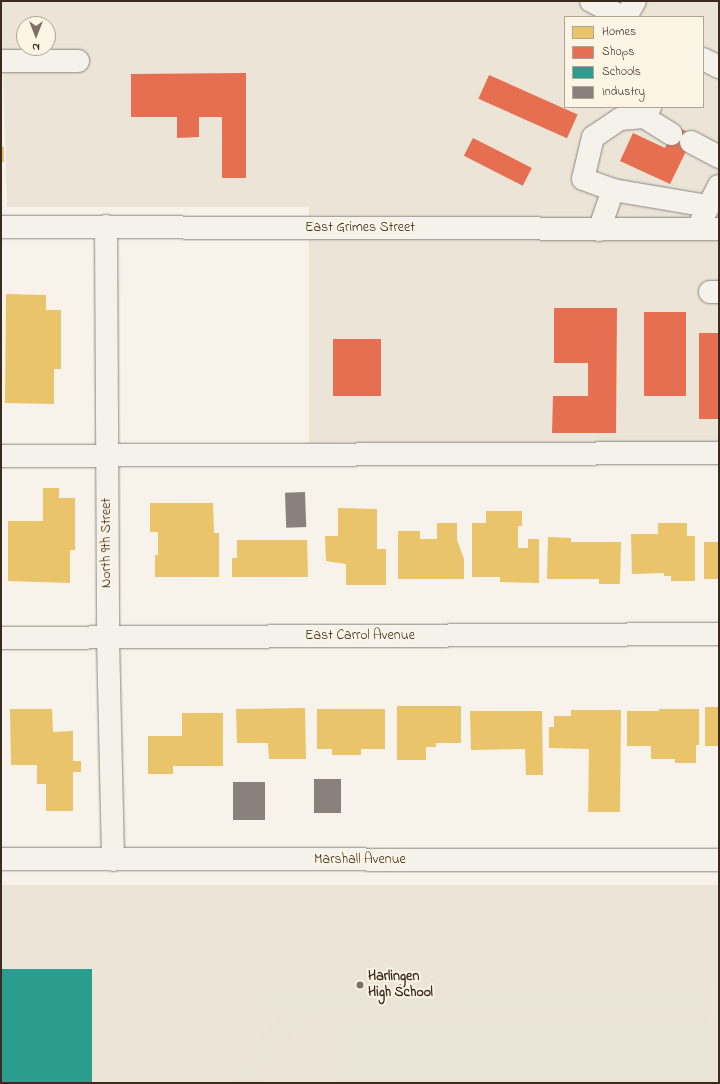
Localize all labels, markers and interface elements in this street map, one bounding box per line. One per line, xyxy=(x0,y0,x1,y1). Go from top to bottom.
north arrow xyxy=(16,16,56,56)
legend xyxy=(564,16,704,108)
text: Homes xyxy=(602,23,636,41)
text: N xyxy=(32,39,40,55)
text: Shops xyxy=(602,43,634,61)
text: Schools xyxy=(602,63,641,81)
text: Industry xyxy=(602,83,645,101)
street label: East Grimes Street xyxy=(305,220,415,236)
street label: North 9th Street xyxy=(99,498,115,588)
street label: East Carrol Avenue xyxy=(305,628,415,644)
street label: Marshall Avenue xyxy=(314,852,406,868)
place label: Harlingen High School xyxy=(368,969,433,1002)
marker: Harlingen High School xyxy=(355,980,365,990)

